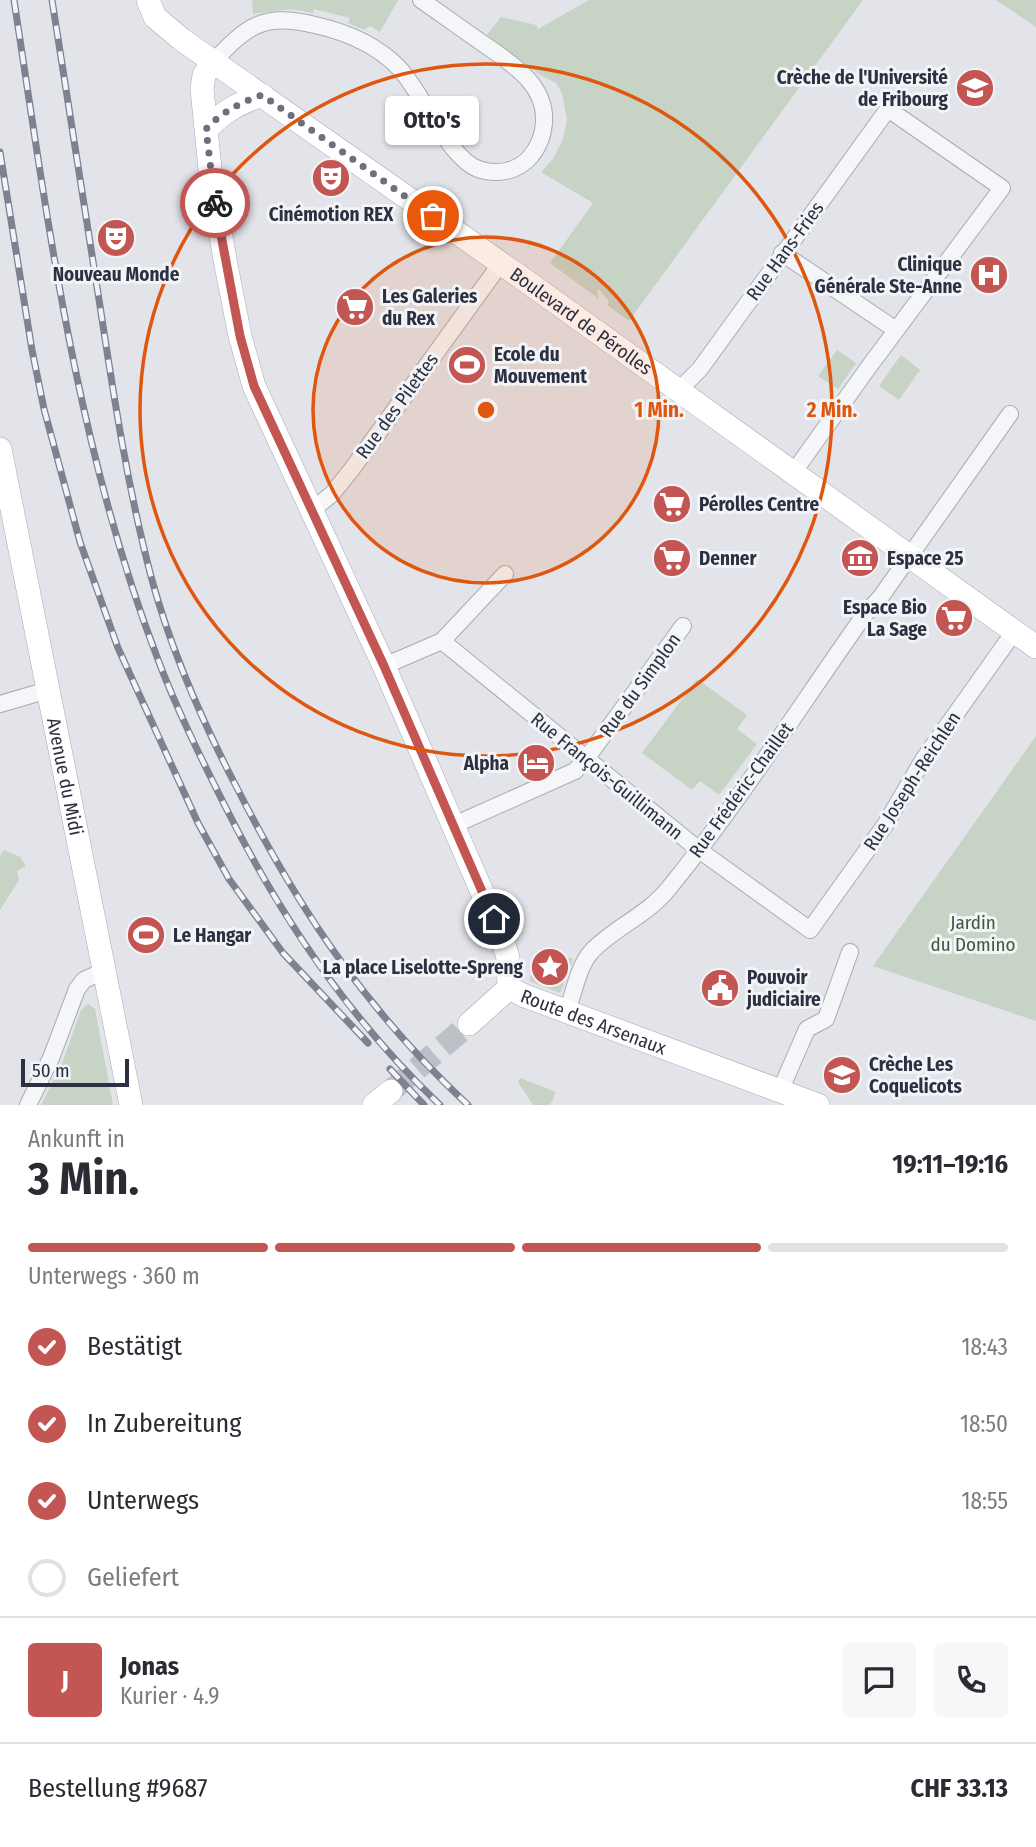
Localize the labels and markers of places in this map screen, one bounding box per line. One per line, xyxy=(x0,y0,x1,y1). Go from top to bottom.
place label: Crèche de l'Université de Fribourg xyxy=(777,66,949,111)
school or university icon: Crèche de l'Université de Fribourg xyxy=(954,67,996,109)
callout: Otto's xyxy=(386,97,480,146)
theatre icon: Cinémotion REX xyxy=(310,157,352,199)
pin xyxy=(403,186,463,246)
place label: Cinémotion REX xyxy=(269,203,394,226)
theatre icon: Nouveau Monde xyxy=(95,217,137,259)
place label: Clinique Générale Ste-Anne xyxy=(815,253,962,298)
hospital icon: Clinique Générale Ste-Anne xyxy=(968,254,1010,296)
place label: Nouveau Monde xyxy=(53,263,180,286)
place label: Les Galeries du Rex xyxy=(382,285,478,330)
supermarket icon: Les Galeries du Rex xyxy=(334,286,376,328)
place label: Ecole du Mouvement xyxy=(494,343,587,388)
sports icon: Ecole du Mouvement xyxy=(446,344,488,386)
centre of rings xyxy=(474,398,498,422)
supermarket icon: Pérolles Centre xyxy=(651,483,693,525)
place label: Pérolles Centre xyxy=(699,493,819,516)
supermarket icon: Denner xyxy=(651,537,693,579)
museum icon: Espace 25 xyxy=(839,537,881,579)
place label: Denner xyxy=(699,547,757,570)
place label: Espace 25 xyxy=(887,547,963,570)
place label: Espace Bio La Sage xyxy=(843,596,927,641)
supermarket icon: Espace Bio La Sage xyxy=(933,597,975,639)
hotel icon: Alpha xyxy=(515,742,557,784)
place label: Alpha xyxy=(463,752,509,775)
pin xyxy=(464,889,524,949)
sports icon: Le Hangar xyxy=(125,914,167,956)
place label: Le Hangar xyxy=(173,924,252,947)
place icon: La place Liselotte-Spreng xyxy=(529,946,571,988)
place label: La place Liselotte-Spreng xyxy=(323,956,524,979)
place label: Pouvoir judiciaire xyxy=(746,966,821,1011)
public building icon: Pouvoir judiciaire xyxy=(699,967,741,1009)
place label: Crèche Les Coquelicots xyxy=(869,1053,962,1098)
school or university icon: Crèche Les Coquelicots xyxy=(821,1054,863,1096)

